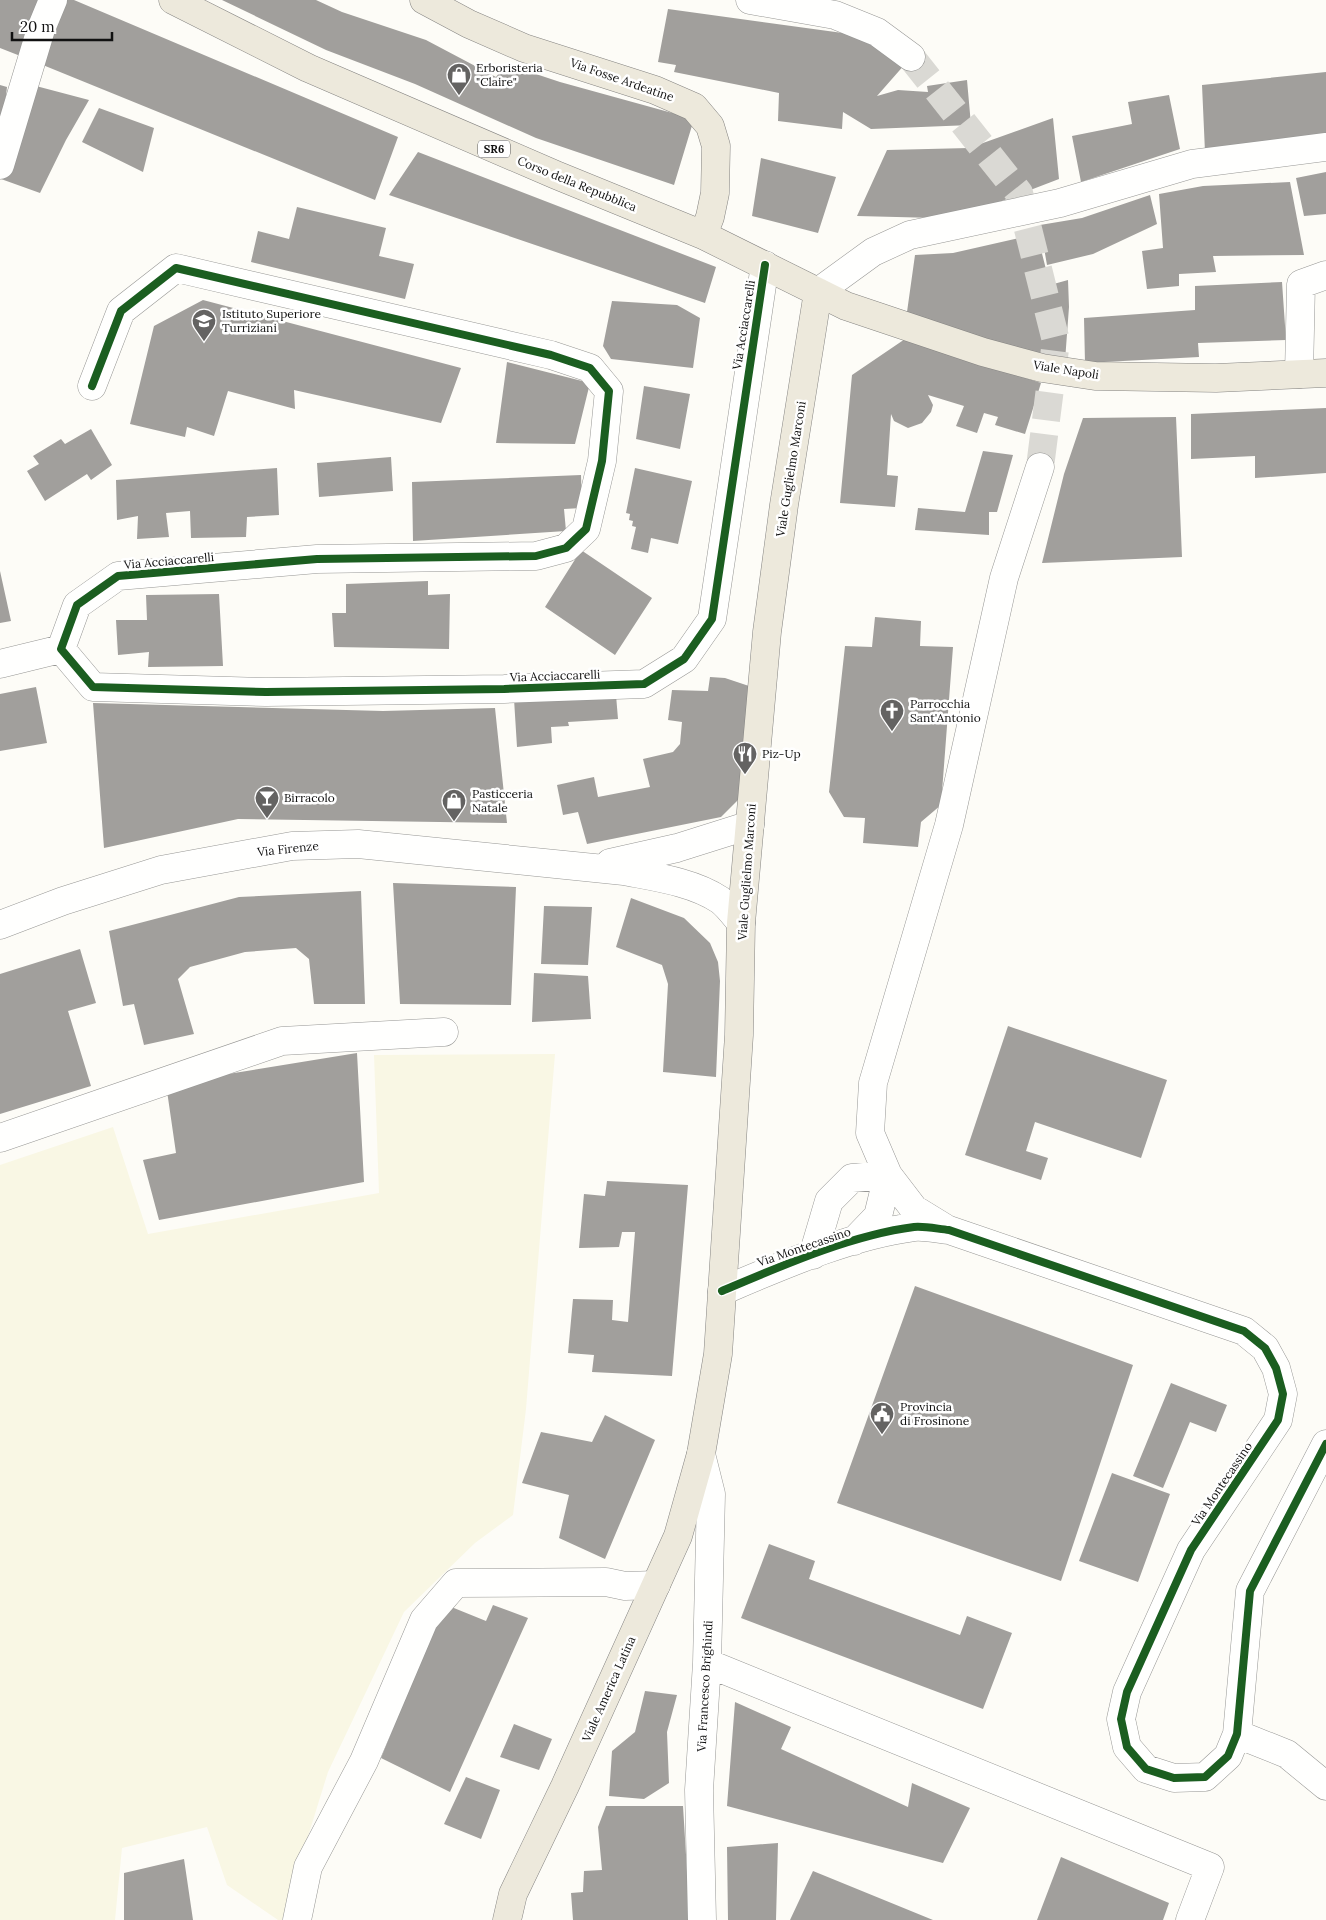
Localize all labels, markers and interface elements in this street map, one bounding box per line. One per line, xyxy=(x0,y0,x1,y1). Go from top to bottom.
scale bar xyxy=(12,10,112,42)
text: 20 m xyxy=(20,17,55,36)
street label: Via Fosse Ardeatine xyxy=(567,54,676,104)
place label: Erboristeria "Claire" xyxy=(476,60,543,89)
shop icon: Erboristeria "Claire" xyxy=(446,62,472,96)
road number: SR6 xyxy=(478,140,510,158)
street label: Corso della Repubblica xyxy=(515,153,639,214)
street label: Via Acciaccarelli xyxy=(729,279,758,372)
place label: Istituto Superiore Turriziani xyxy=(222,306,322,335)
school or university icon: Istituto Superiore Turriziani xyxy=(191,308,217,342)
street label: Viale Napoli xyxy=(1031,357,1100,382)
street label: Viale Guglielmo Marconi xyxy=(772,400,809,539)
street label: Via Acciaccarelli xyxy=(122,549,215,572)
street label: Via Acciaccarelli xyxy=(508,666,600,685)
place label: Parrocchia Sant'Antonio xyxy=(910,696,981,725)
church icon: Parrocchia Sant'Antonio xyxy=(879,698,905,732)
restaurant icon: Piz-Up xyxy=(732,741,758,775)
place label: Piz-Up xyxy=(762,746,801,761)
bar icon: Birracolo xyxy=(254,785,280,819)
place label: Pasticceria Natale xyxy=(472,786,533,815)
shop icon: Pasticceria Natale xyxy=(441,788,467,822)
place label: Birracolo xyxy=(284,790,335,805)
street label: Viale Guglielmo Marconi xyxy=(734,803,759,942)
street label: Via Firenze xyxy=(255,838,320,859)
street label: Via Montecassino xyxy=(754,1223,853,1270)
place label: Provincia di Frosinone xyxy=(900,1399,970,1428)
public building icon: Provincia di Frosinone xyxy=(869,1401,895,1435)
street label: Via Montecassino xyxy=(1187,1439,1255,1529)
street label: Via Francesco Brighindi xyxy=(694,1620,715,1753)
street label: Viale America Latina xyxy=(578,1634,639,1745)

